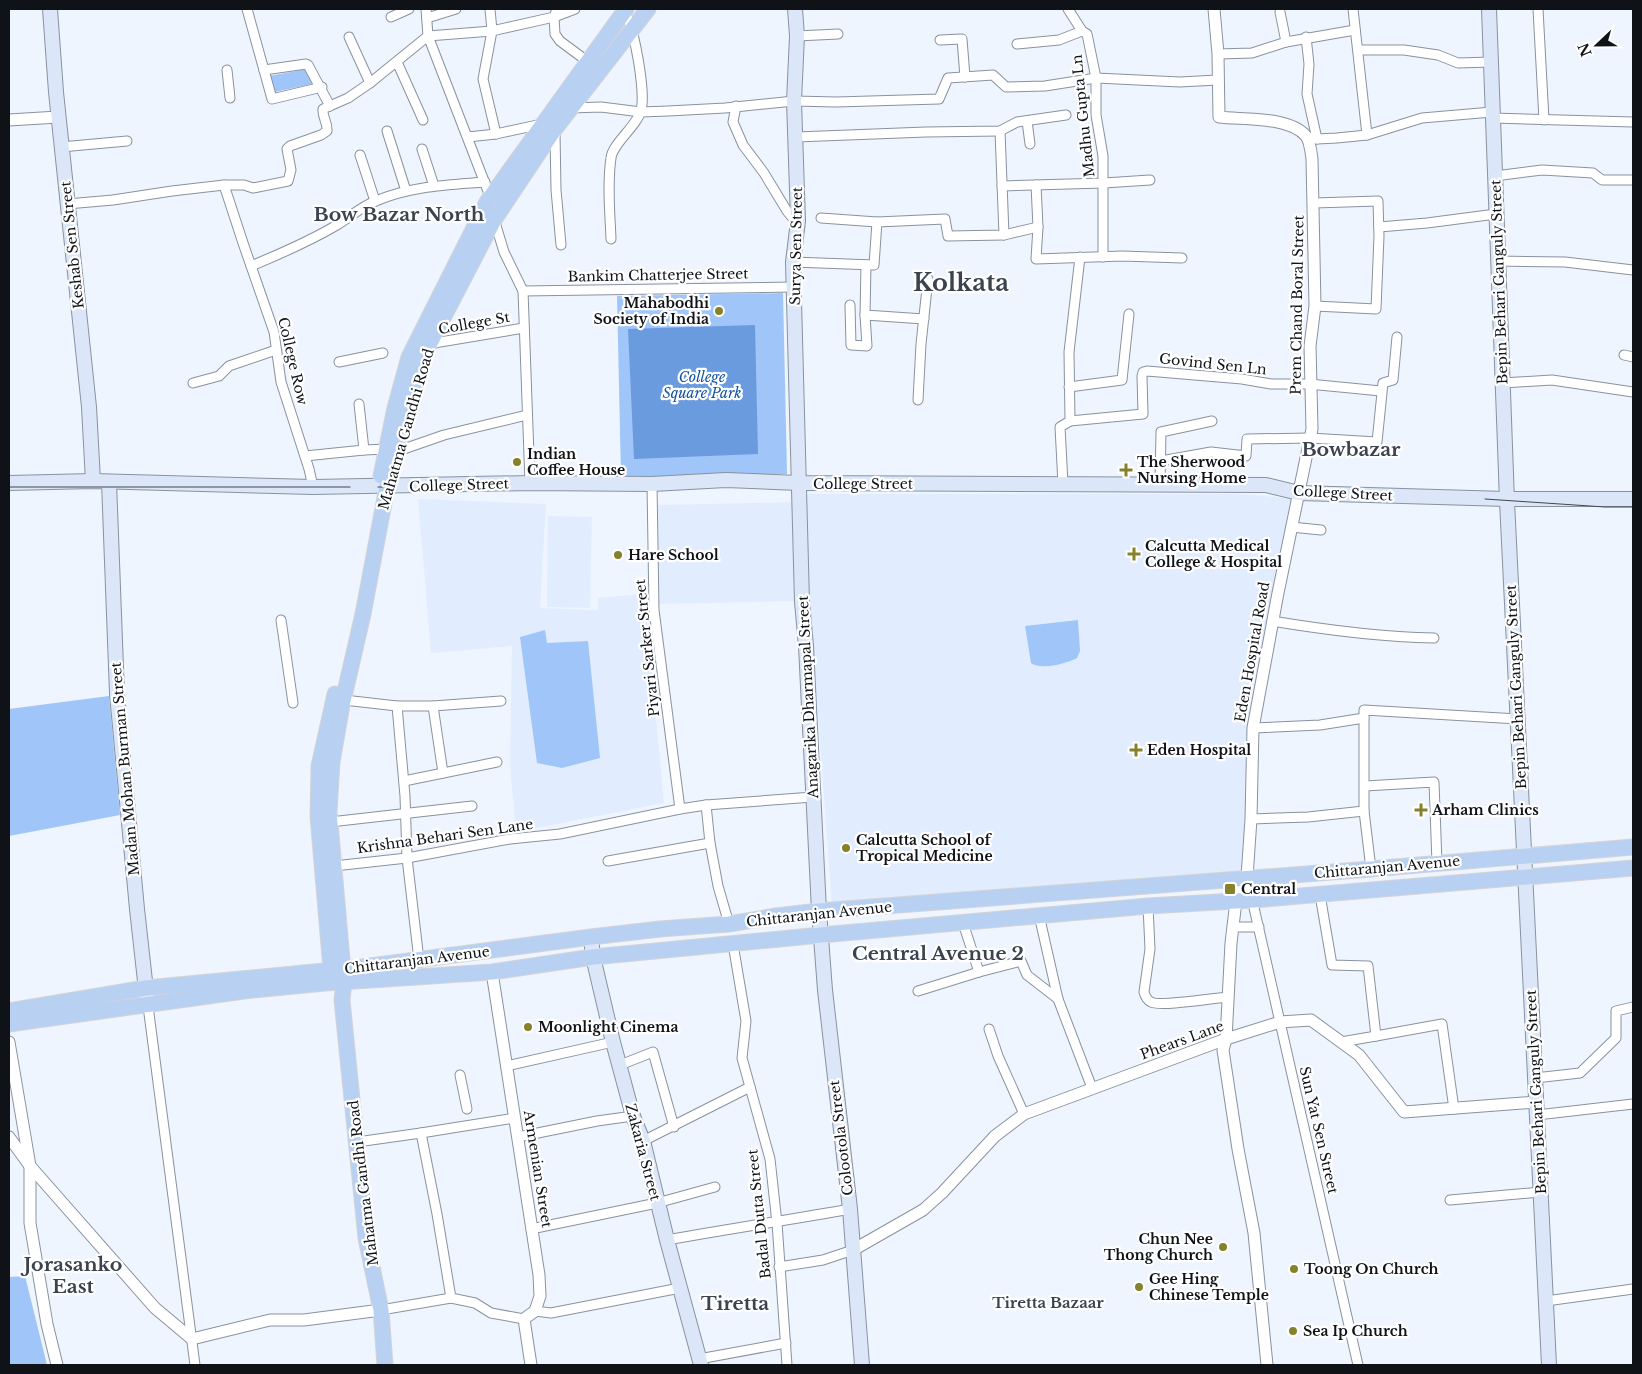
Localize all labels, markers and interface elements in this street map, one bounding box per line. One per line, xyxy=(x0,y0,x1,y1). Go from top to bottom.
north arrow xyxy=(1572,20,1622,70)
text: N xyxy=(1574,40,1596,59)
street label: Madhu Gupta Ln xyxy=(1068,53,1098,178)
street label: Bepin Behari Ganguly Street xyxy=(1486,179,1512,385)
street label: Keshab Sen Street xyxy=(56,180,88,310)
street label: Surya Sen Street xyxy=(786,186,806,305)
district label: Bow Bazar North xyxy=(314,203,485,226)
street label: Prem Chand Boral Street xyxy=(1286,214,1308,395)
street label: Bankim Chatterjee Street xyxy=(567,264,749,286)
district label: Kolkata xyxy=(913,268,1009,297)
place label: Mahabodhi Society of India xyxy=(593,294,709,328)
marker: Mahabodhi Society of India xyxy=(713,305,725,317)
street label: College St xyxy=(437,308,512,338)
street label: College Row xyxy=(274,315,312,407)
street label: Mahatma Gandhi Road xyxy=(374,346,438,512)
street label: Govind Sen Ln xyxy=(1158,349,1268,379)
park label: College Square Park xyxy=(662,368,742,402)
district label: Bowbazar xyxy=(1301,438,1401,461)
place label: Indian Coffee House xyxy=(527,445,625,479)
place label: The Sherwood Nursing Home xyxy=(1137,453,1246,487)
marker: Indian Coffee House xyxy=(511,456,523,468)
marker: The Sherwood Nursing Home xyxy=(1119,463,1133,477)
street label: College Street xyxy=(409,474,510,496)
street label: College Street xyxy=(813,475,914,493)
street label: College Street xyxy=(1293,481,1394,505)
place label: Calcutta Medical College & Hospital xyxy=(1145,537,1282,571)
place label: Hare School xyxy=(628,546,719,564)
marker: Calcutta Medical College & Hospital xyxy=(1127,547,1141,561)
marker: Hare School xyxy=(612,549,624,561)
street label: Piyari Sarker Street xyxy=(631,578,663,718)
street label: Eden Hospital Road xyxy=(1231,580,1273,724)
street label: Bepin Behari Ganguly Street xyxy=(1502,584,1530,790)
street label: Anagarika Dharmapal Street xyxy=(794,594,822,800)
street label: Madan Mohan Burman Street xyxy=(107,661,143,877)
place label: Eden Hospital xyxy=(1147,741,1251,759)
marker: Eden Hospital xyxy=(1129,743,1143,757)
place label: Arham Clinics xyxy=(1431,801,1539,819)
marker: Arham Clinics xyxy=(1414,803,1428,817)
street label: Krishna Behari Sen Lane xyxy=(356,815,534,857)
place label: Calcutta School of Tropical Medicine xyxy=(856,831,993,865)
marker: Calcutta School of Tropical Medicine xyxy=(840,842,852,854)
street label: Chittaranjan Avenue xyxy=(1313,852,1461,882)
place label: Central xyxy=(1241,880,1296,898)
marker: Central xyxy=(1223,882,1237,896)
street label: Chittaranjan Avenue xyxy=(745,897,893,931)
street label: Chittaranjan Avenue xyxy=(343,942,491,978)
district label: Central Avenue 2 xyxy=(852,942,1024,965)
street label: Bepin Behari Ganguly Street xyxy=(1522,989,1550,1195)
street label: Phears Lane xyxy=(1138,1017,1226,1063)
place label: Moonlight Cinema xyxy=(538,1018,678,1036)
marker: Moonlight Cinema xyxy=(522,1021,534,1033)
street label: Sun Yat Sen Street xyxy=(1296,1064,1343,1196)
street label: Colootola Street xyxy=(825,1079,857,1197)
street label: Mahatma Gandhi Road xyxy=(344,1098,382,1267)
street label: Zakaria Street xyxy=(621,1101,665,1203)
street label: Armenian Street xyxy=(520,1108,556,1230)
street label: Badal Dutta Street xyxy=(743,1148,775,1280)
place label: Chun Nee Thong Church xyxy=(1104,1230,1213,1264)
marker: Chun Nee Thong Church xyxy=(1217,1241,1229,1253)
district label: Jorasanko East xyxy=(20,1253,122,1298)
place label: Toong On Church xyxy=(1304,1260,1439,1278)
marker: Toong On Church xyxy=(1288,1263,1300,1275)
place label: Gee Hing Chinese Temple xyxy=(1149,1270,1269,1304)
marker: Gee Hing Chinese Temple xyxy=(1133,1281,1145,1293)
district label: Tiretta xyxy=(701,1292,769,1315)
district label: Tiretta Bazaar xyxy=(992,1293,1104,1312)
place label: Sea Ip Church xyxy=(1303,1322,1408,1340)
marker: Sea Ip Church xyxy=(1287,1325,1299,1337)

